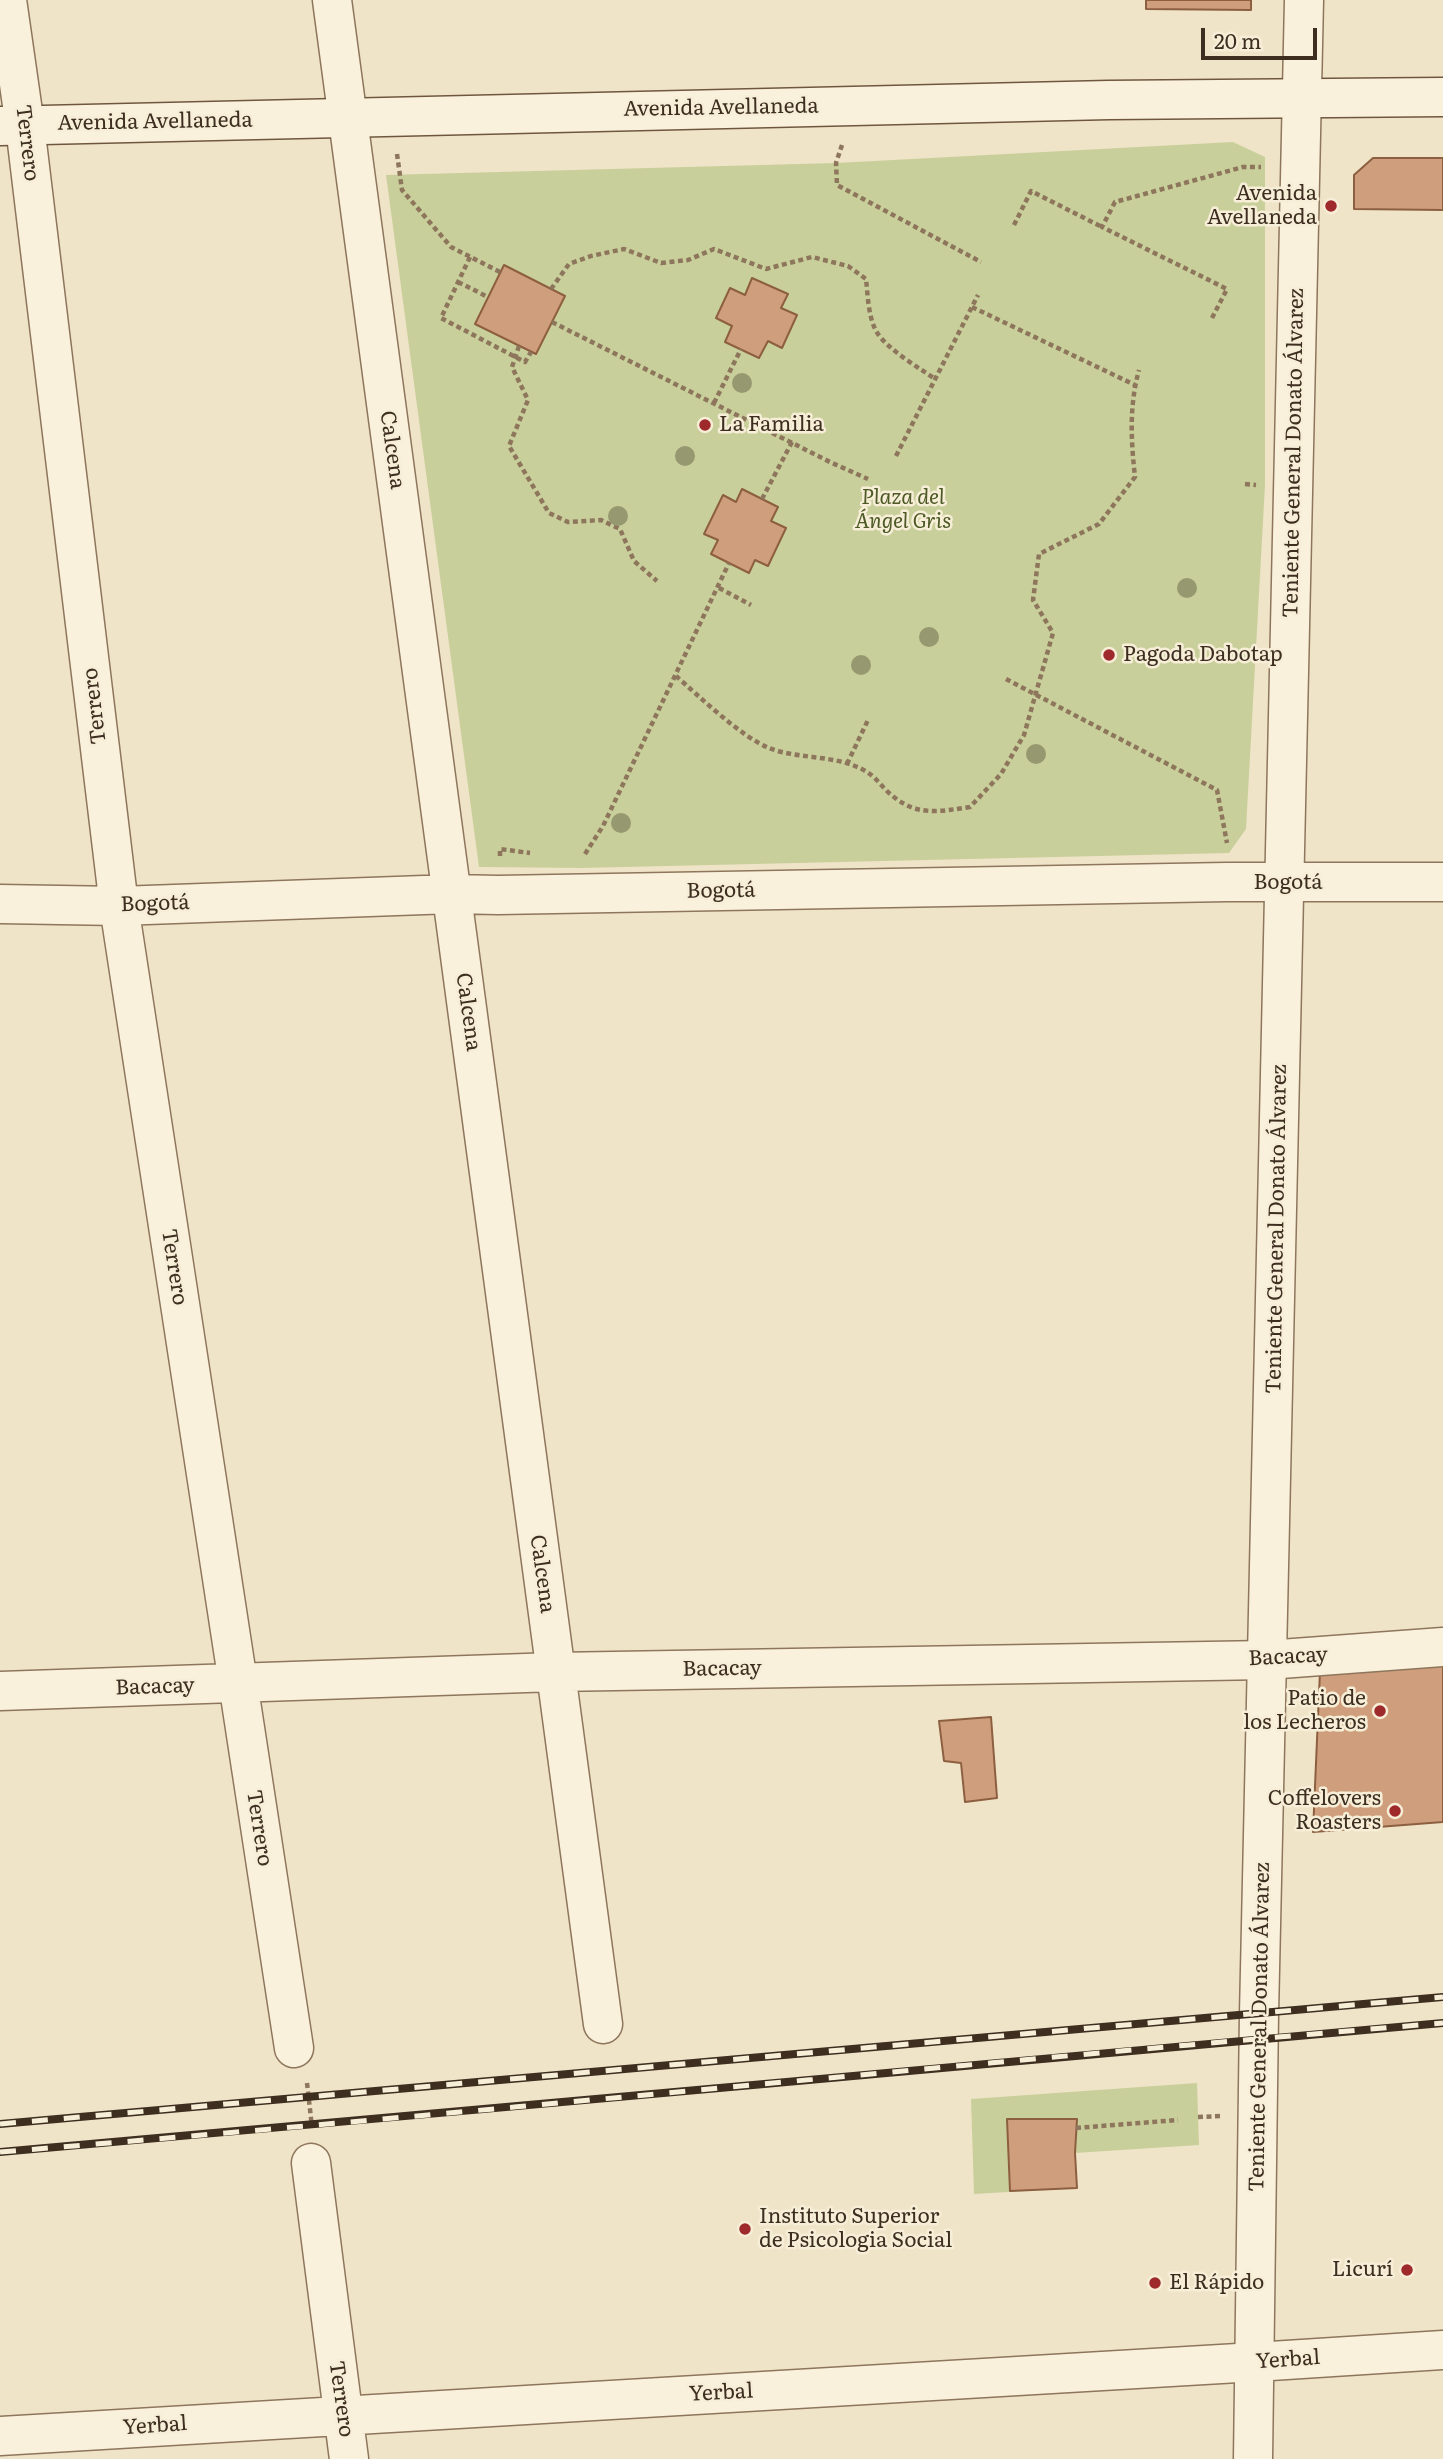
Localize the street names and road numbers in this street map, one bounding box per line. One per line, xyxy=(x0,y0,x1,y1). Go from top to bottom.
street label: Avenida Avellaneda xyxy=(623,94,819,122)
street label: Terrero xyxy=(10,103,44,183)
street label: Avenida Avellaneda xyxy=(57,108,253,136)
street label: Teniente General Donato Álvarez xyxy=(1279,288,1309,618)
street label: Calcena xyxy=(374,409,410,491)
street label: Terrero xyxy=(78,666,112,746)
street label: Bogotá xyxy=(1253,870,1323,896)
street label: Bogotá xyxy=(686,878,756,904)
street label: Bogotá xyxy=(120,890,190,918)
street label: Calcena xyxy=(450,971,486,1053)
street label: Teniente General Donato Álvarez xyxy=(1262,1064,1292,1394)
street label: Terrero xyxy=(156,1227,192,1307)
street label: Calcena xyxy=(524,1533,560,1615)
street label: Bacacay xyxy=(1248,1642,1328,1672)
street label: Bacacay xyxy=(682,1656,762,1682)
street label: Bacacay xyxy=(115,1673,195,1701)
street label: Terrero xyxy=(241,1788,277,1868)
street label: Teniente General Donato Álvarez xyxy=(1245,1862,1275,2192)
street label: Yerbal xyxy=(1255,2345,1321,2375)
street label: Terrero xyxy=(323,2359,359,2439)
street label: Yerbal xyxy=(688,2379,754,2407)
street label: Yerbal xyxy=(122,2411,188,2441)

